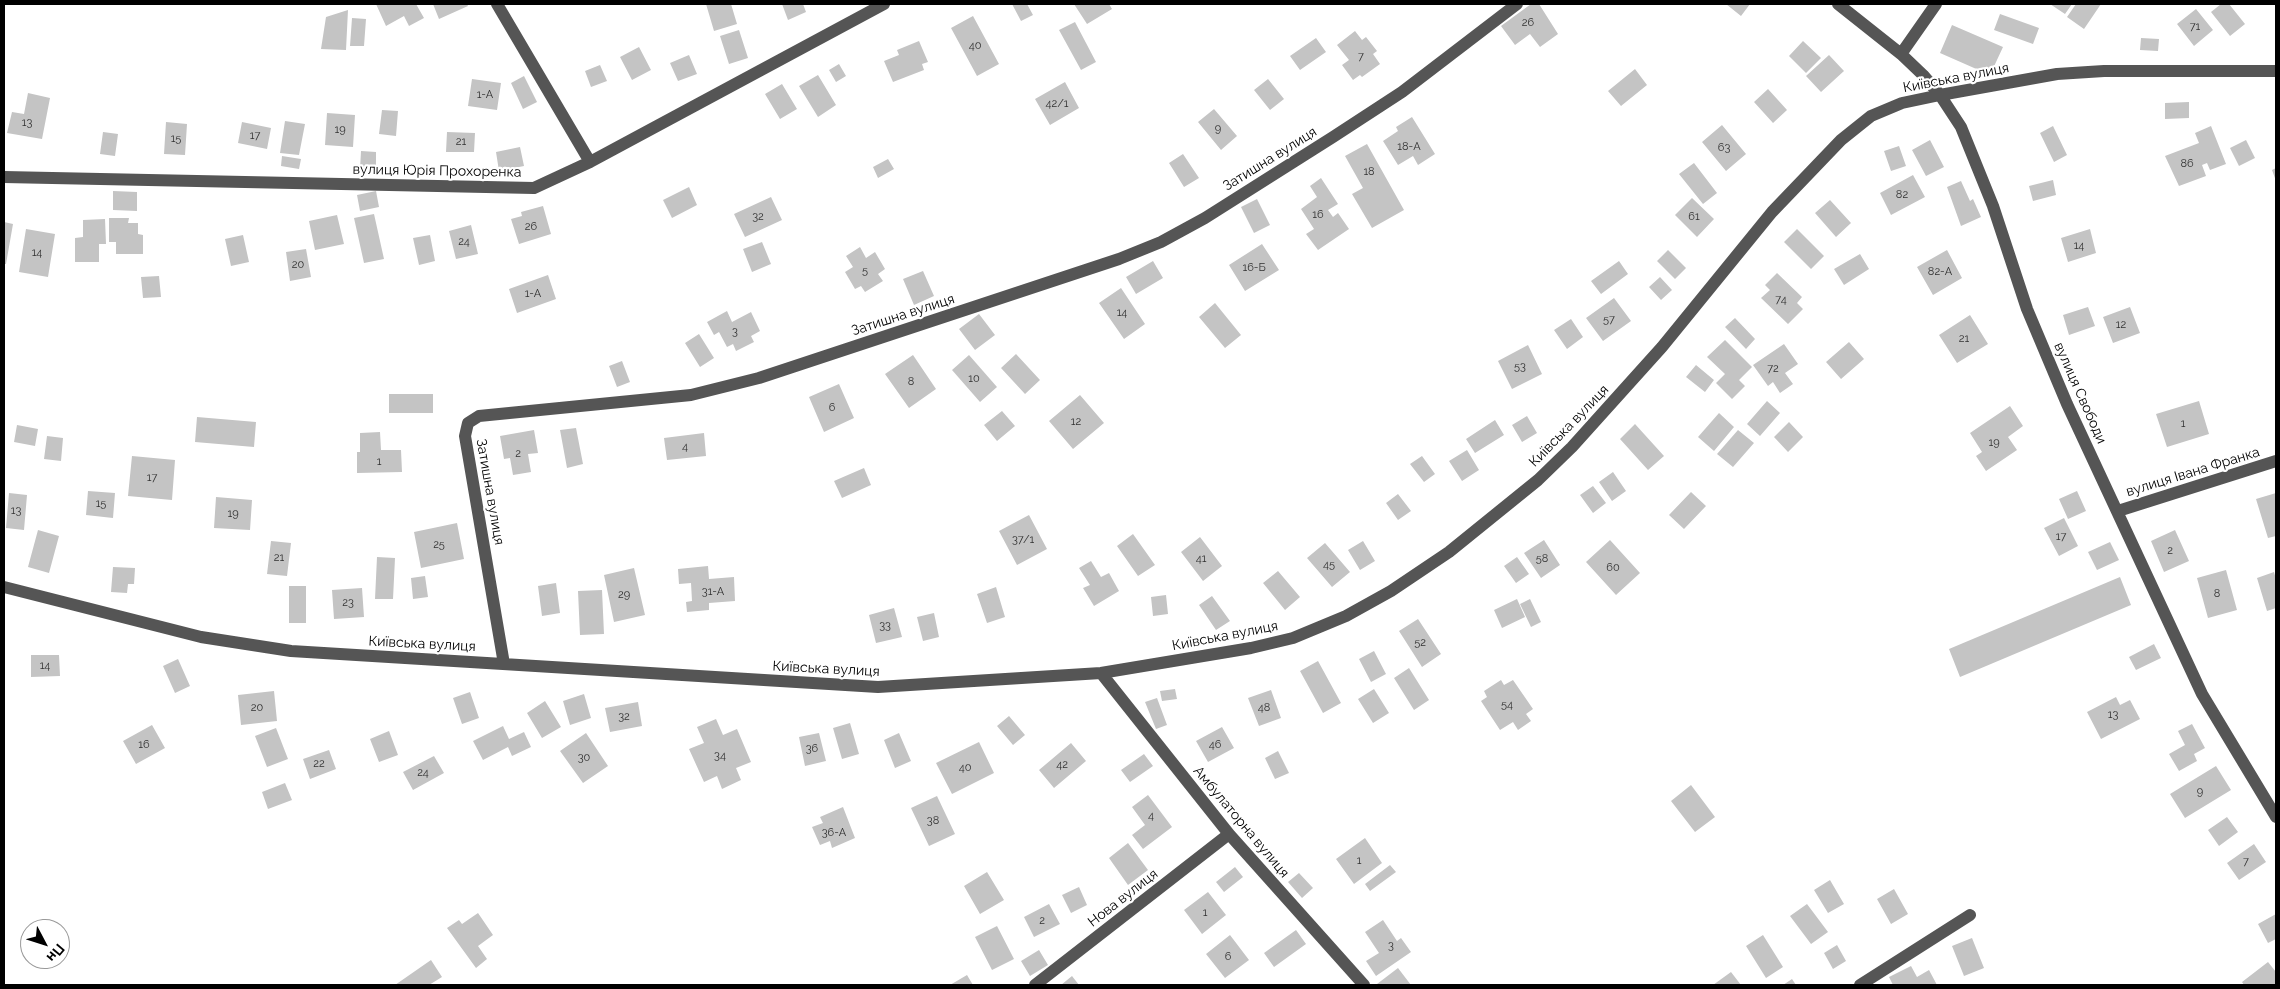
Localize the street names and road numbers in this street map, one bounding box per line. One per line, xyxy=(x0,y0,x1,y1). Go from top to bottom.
street label: Київська вулиця xyxy=(1902,60,2010,96)
street label: Затишна вулиця xyxy=(1220,123,1320,195)
street label: вулиця Юрія Прохоренка xyxy=(353,161,521,181)
street label: Затишна вулиця xyxy=(849,290,957,340)
street label: вулиця Свободи xyxy=(2050,340,2110,446)
street label: Київська вулиця xyxy=(1526,382,1612,470)
street label: Затишна вулиця xyxy=(472,438,508,546)
street label: вулиця Івана Франка xyxy=(2124,444,2262,500)
street label: Київська вулиця xyxy=(1171,618,1279,654)
street label: Київська вулиця xyxy=(368,633,476,655)
street label: Київська вулиця xyxy=(772,658,880,680)
street label: Амбулаторна вулиця xyxy=(1189,763,1293,881)
street label: Нова вулиця xyxy=(1085,866,1161,930)

